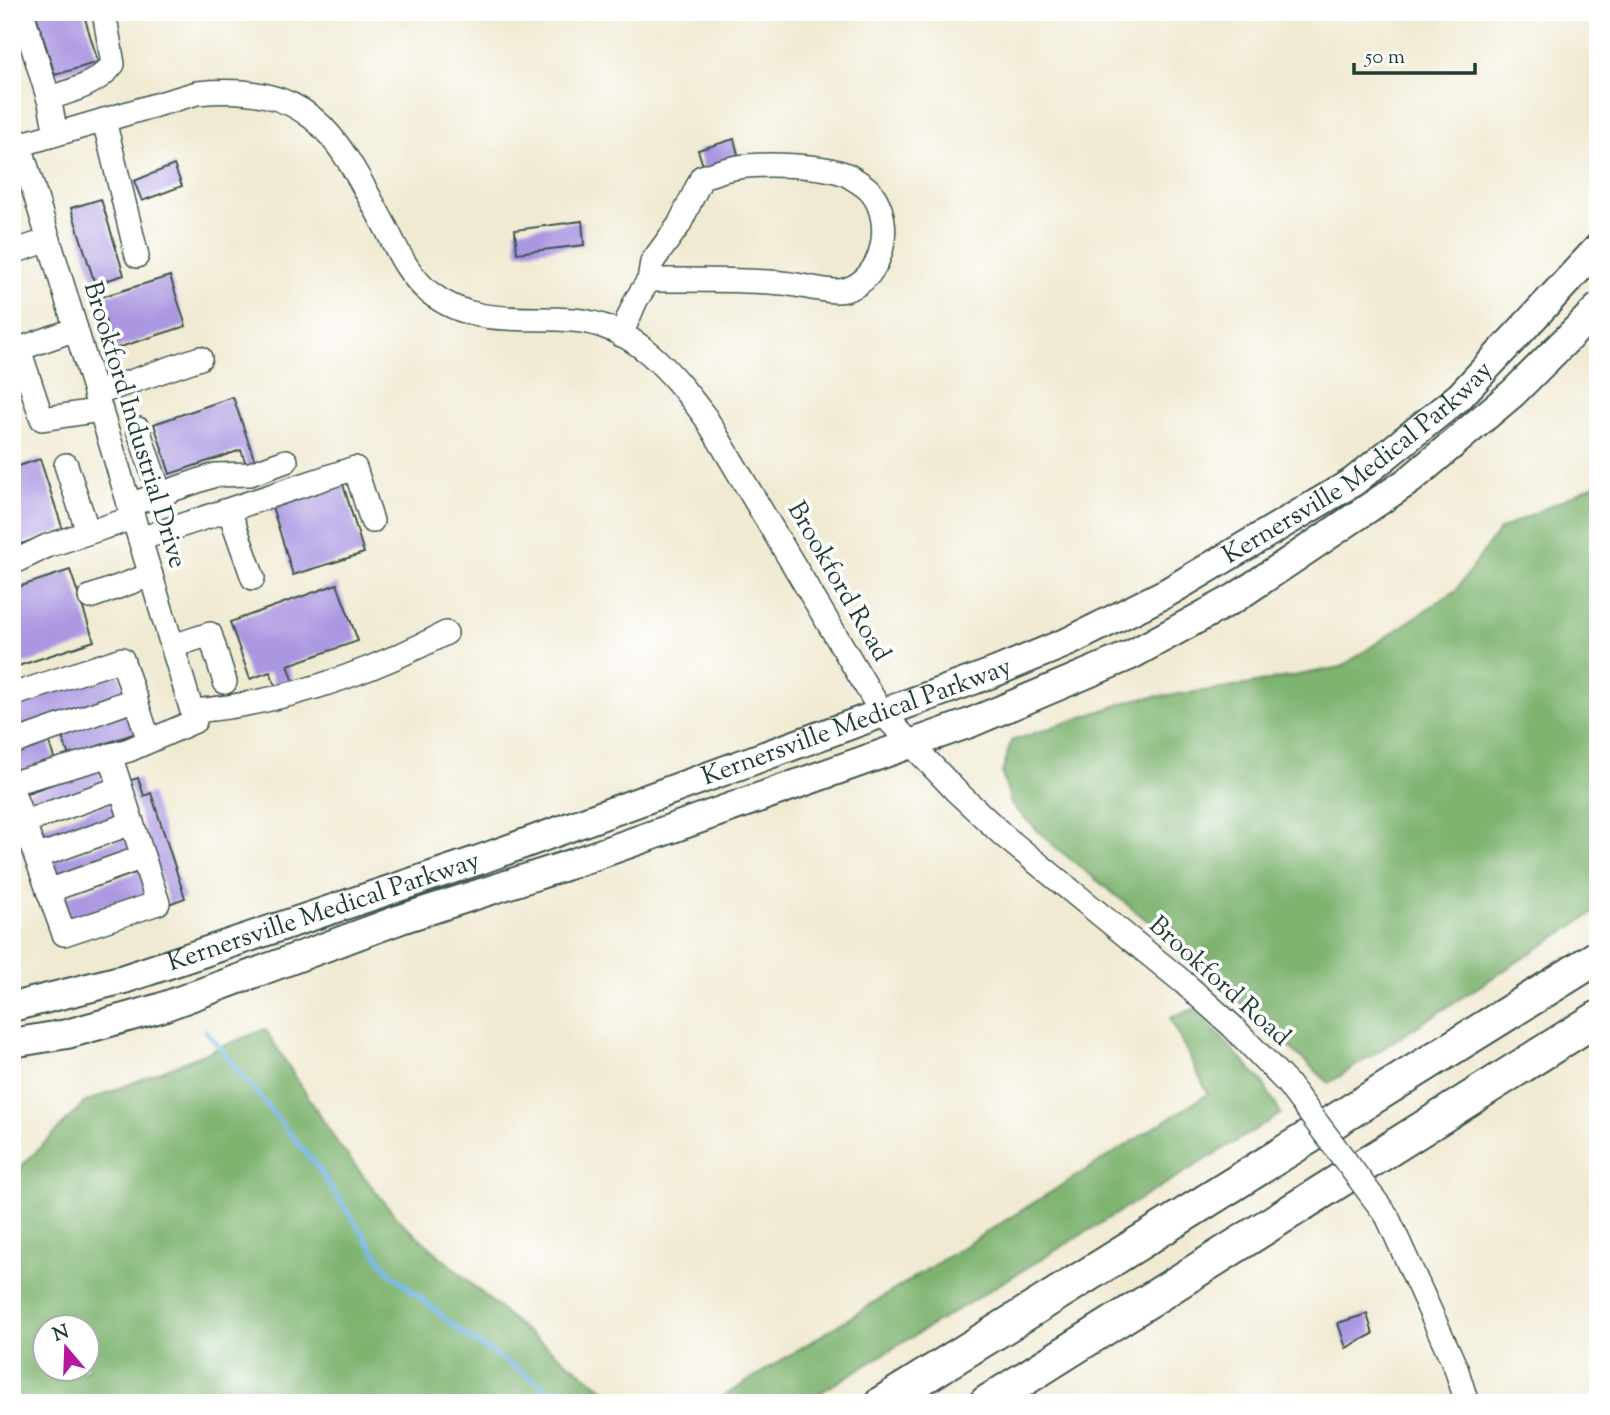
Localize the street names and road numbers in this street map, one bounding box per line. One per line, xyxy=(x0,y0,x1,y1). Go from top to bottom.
street label: Brookford Industrial Drive xyxy=(73,277,195,573)
street label: Kernersville Medical Parkway xyxy=(1216,353,1502,574)
street label: Brookford Road xyxy=(777,495,899,669)
street label: Kernersville Medical Parkway xyxy=(697,649,1017,796)
street label: Kernersville Medical Parkway xyxy=(163,843,485,982)
street label: Brookford Road xyxy=(1140,908,1298,1056)

